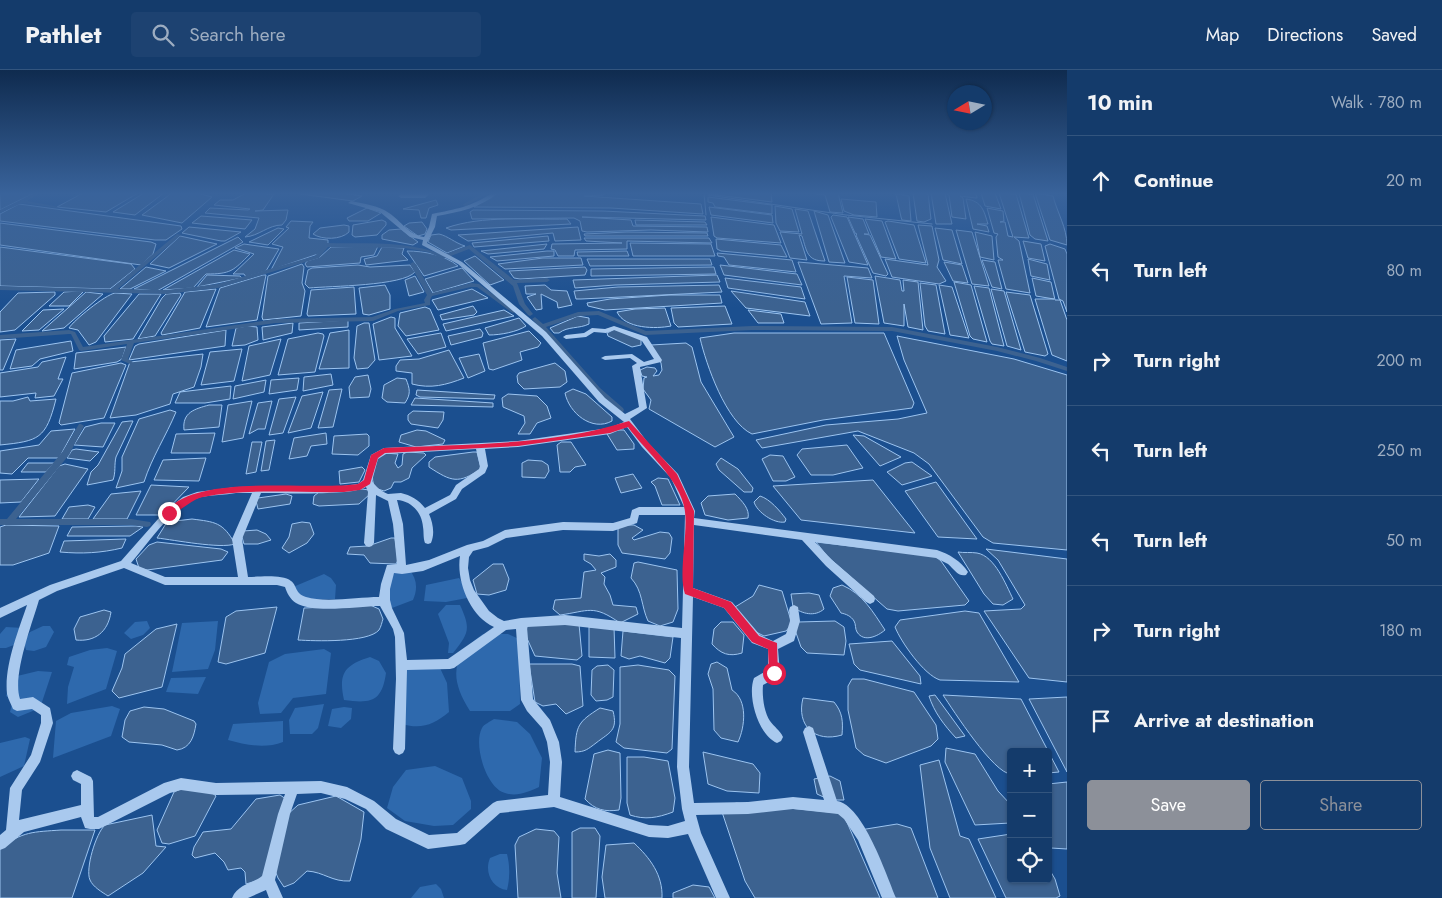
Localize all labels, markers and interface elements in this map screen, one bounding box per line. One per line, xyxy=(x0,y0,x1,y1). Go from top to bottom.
search box xyxy=(131,12,481,57)
text: Pathlet xyxy=(25,17,101,52)
icon: search xyxy=(149,21,177,49)
text: Search here xyxy=(189,21,285,48)
text: Map xyxy=(1206,22,1239,48)
text: Directions xyxy=(1267,22,1343,48)
text: Saved xyxy=(1371,22,1417,48)
north arrow xyxy=(947,85,992,130)
text: 10 min xyxy=(1087,88,1153,118)
text: Walk · 780 m xyxy=(1331,91,1422,114)
icon: ahead xyxy=(1087,167,1115,195)
text: Continue xyxy=(1134,167,1213,194)
text: 20 m xyxy=(1386,169,1422,192)
icon: left xyxy=(1087,257,1115,285)
text: Turn left xyxy=(1134,257,1207,284)
text: 80 m xyxy=(1386,259,1422,282)
icon: right xyxy=(1087,347,1115,375)
text: Turn right xyxy=(1134,347,1220,374)
text: 200 m xyxy=(1376,349,1422,372)
icon: left xyxy=(1087,437,1115,465)
text: Turn left xyxy=(1134,437,1207,464)
text: 250 m xyxy=(1377,439,1422,462)
route end xyxy=(158,502,181,525)
icon: left xyxy=(1087,527,1115,555)
text: Turn left xyxy=(1134,527,1207,554)
text: 50 m xyxy=(1386,529,1422,552)
icon: right xyxy=(1087,617,1115,645)
text: Turn right xyxy=(1134,617,1220,644)
text: 180 m xyxy=(1379,619,1422,642)
route start xyxy=(763,662,786,685)
icon: arrive xyxy=(1087,707,1115,735)
text: Arrive at destination xyxy=(1134,707,1314,734)
map controls xyxy=(1007,748,1052,883)
button: + xyxy=(1007,748,1052,793)
button: Save xyxy=(1087,780,1250,830)
button: Share xyxy=(1260,780,1422,830)
button: − xyxy=(1007,793,1052,838)
button: locate xyxy=(1007,838,1052,883)

